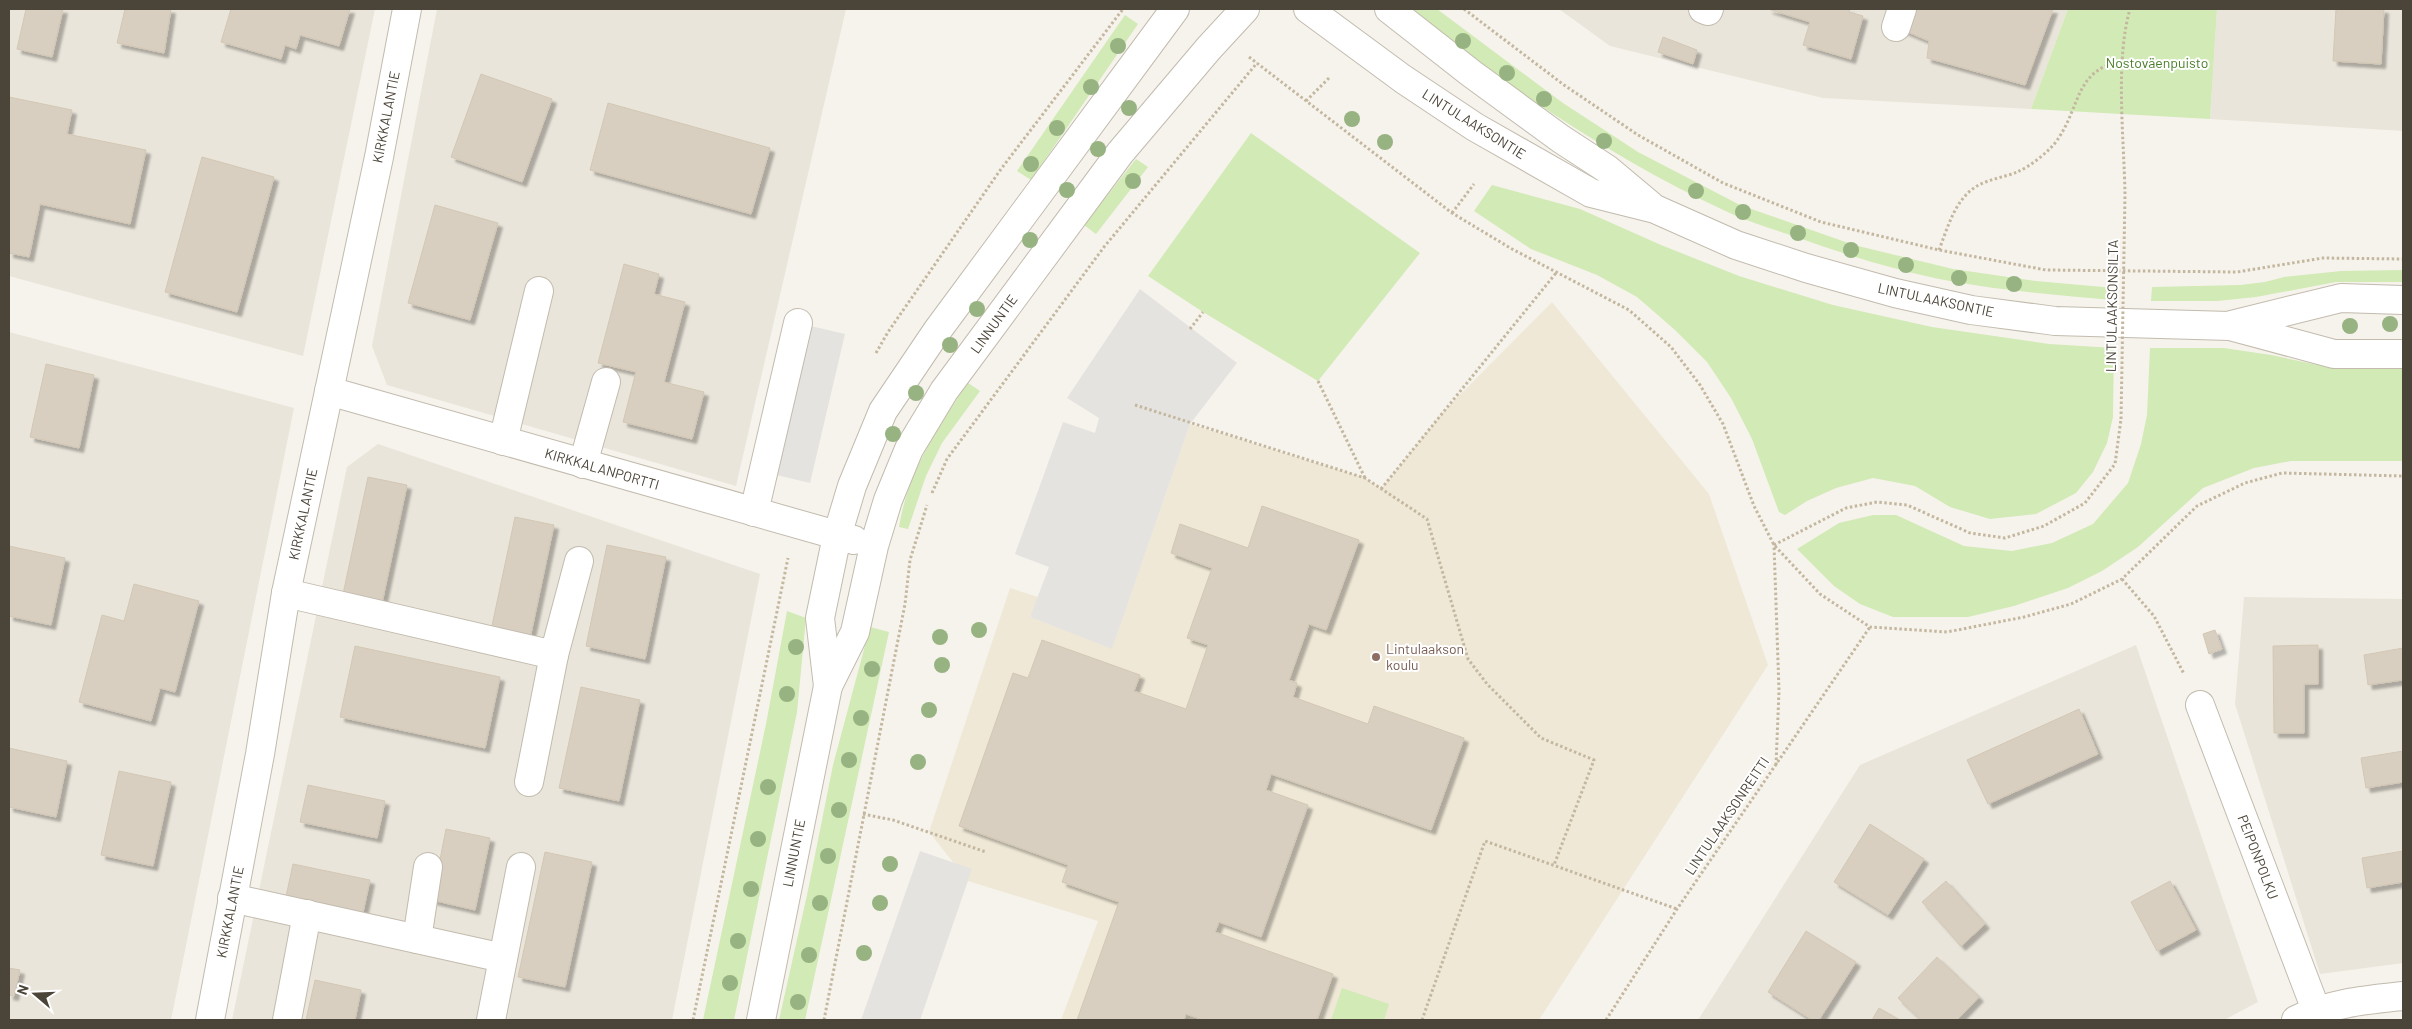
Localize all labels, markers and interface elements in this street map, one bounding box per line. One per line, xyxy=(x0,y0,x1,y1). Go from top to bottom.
park label: Nostoväenpuisto xyxy=(2106,54,2208,71)
street label: KIRKKALANTIE xyxy=(368,69,403,164)
street label: LINTULAAKSONTIE xyxy=(1420,85,1529,162)
street label: LINTULAAKSONSILTA xyxy=(2102,239,2121,372)
street label: LINTULAAKSONTIE xyxy=(1876,279,1996,320)
street label: LINNUNTIE xyxy=(966,291,1021,357)
street label: KIRKKALANPORTTI xyxy=(543,444,661,493)
street label: KIRKKALANTIE xyxy=(284,466,321,561)
place label: Lintulaakson koulu xyxy=(1386,640,1464,673)
marker: Lintulaakson koulu xyxy=(1370,651,1382,663)
street label: LINTULAAKSONREITTI xyxy=(1681,754,1772,878)
street label: PEIPONPOLKU xyxy=(2235,812,2282,902)
street label: LINNUNTIE xyxy=(779,817,808,888)
street label: KIRKKALANTIE xyxy=(212,864,247,959)
north arrow xyxy=(10,969,60,1019)
text: N xyxy=(13,982,32,997)

